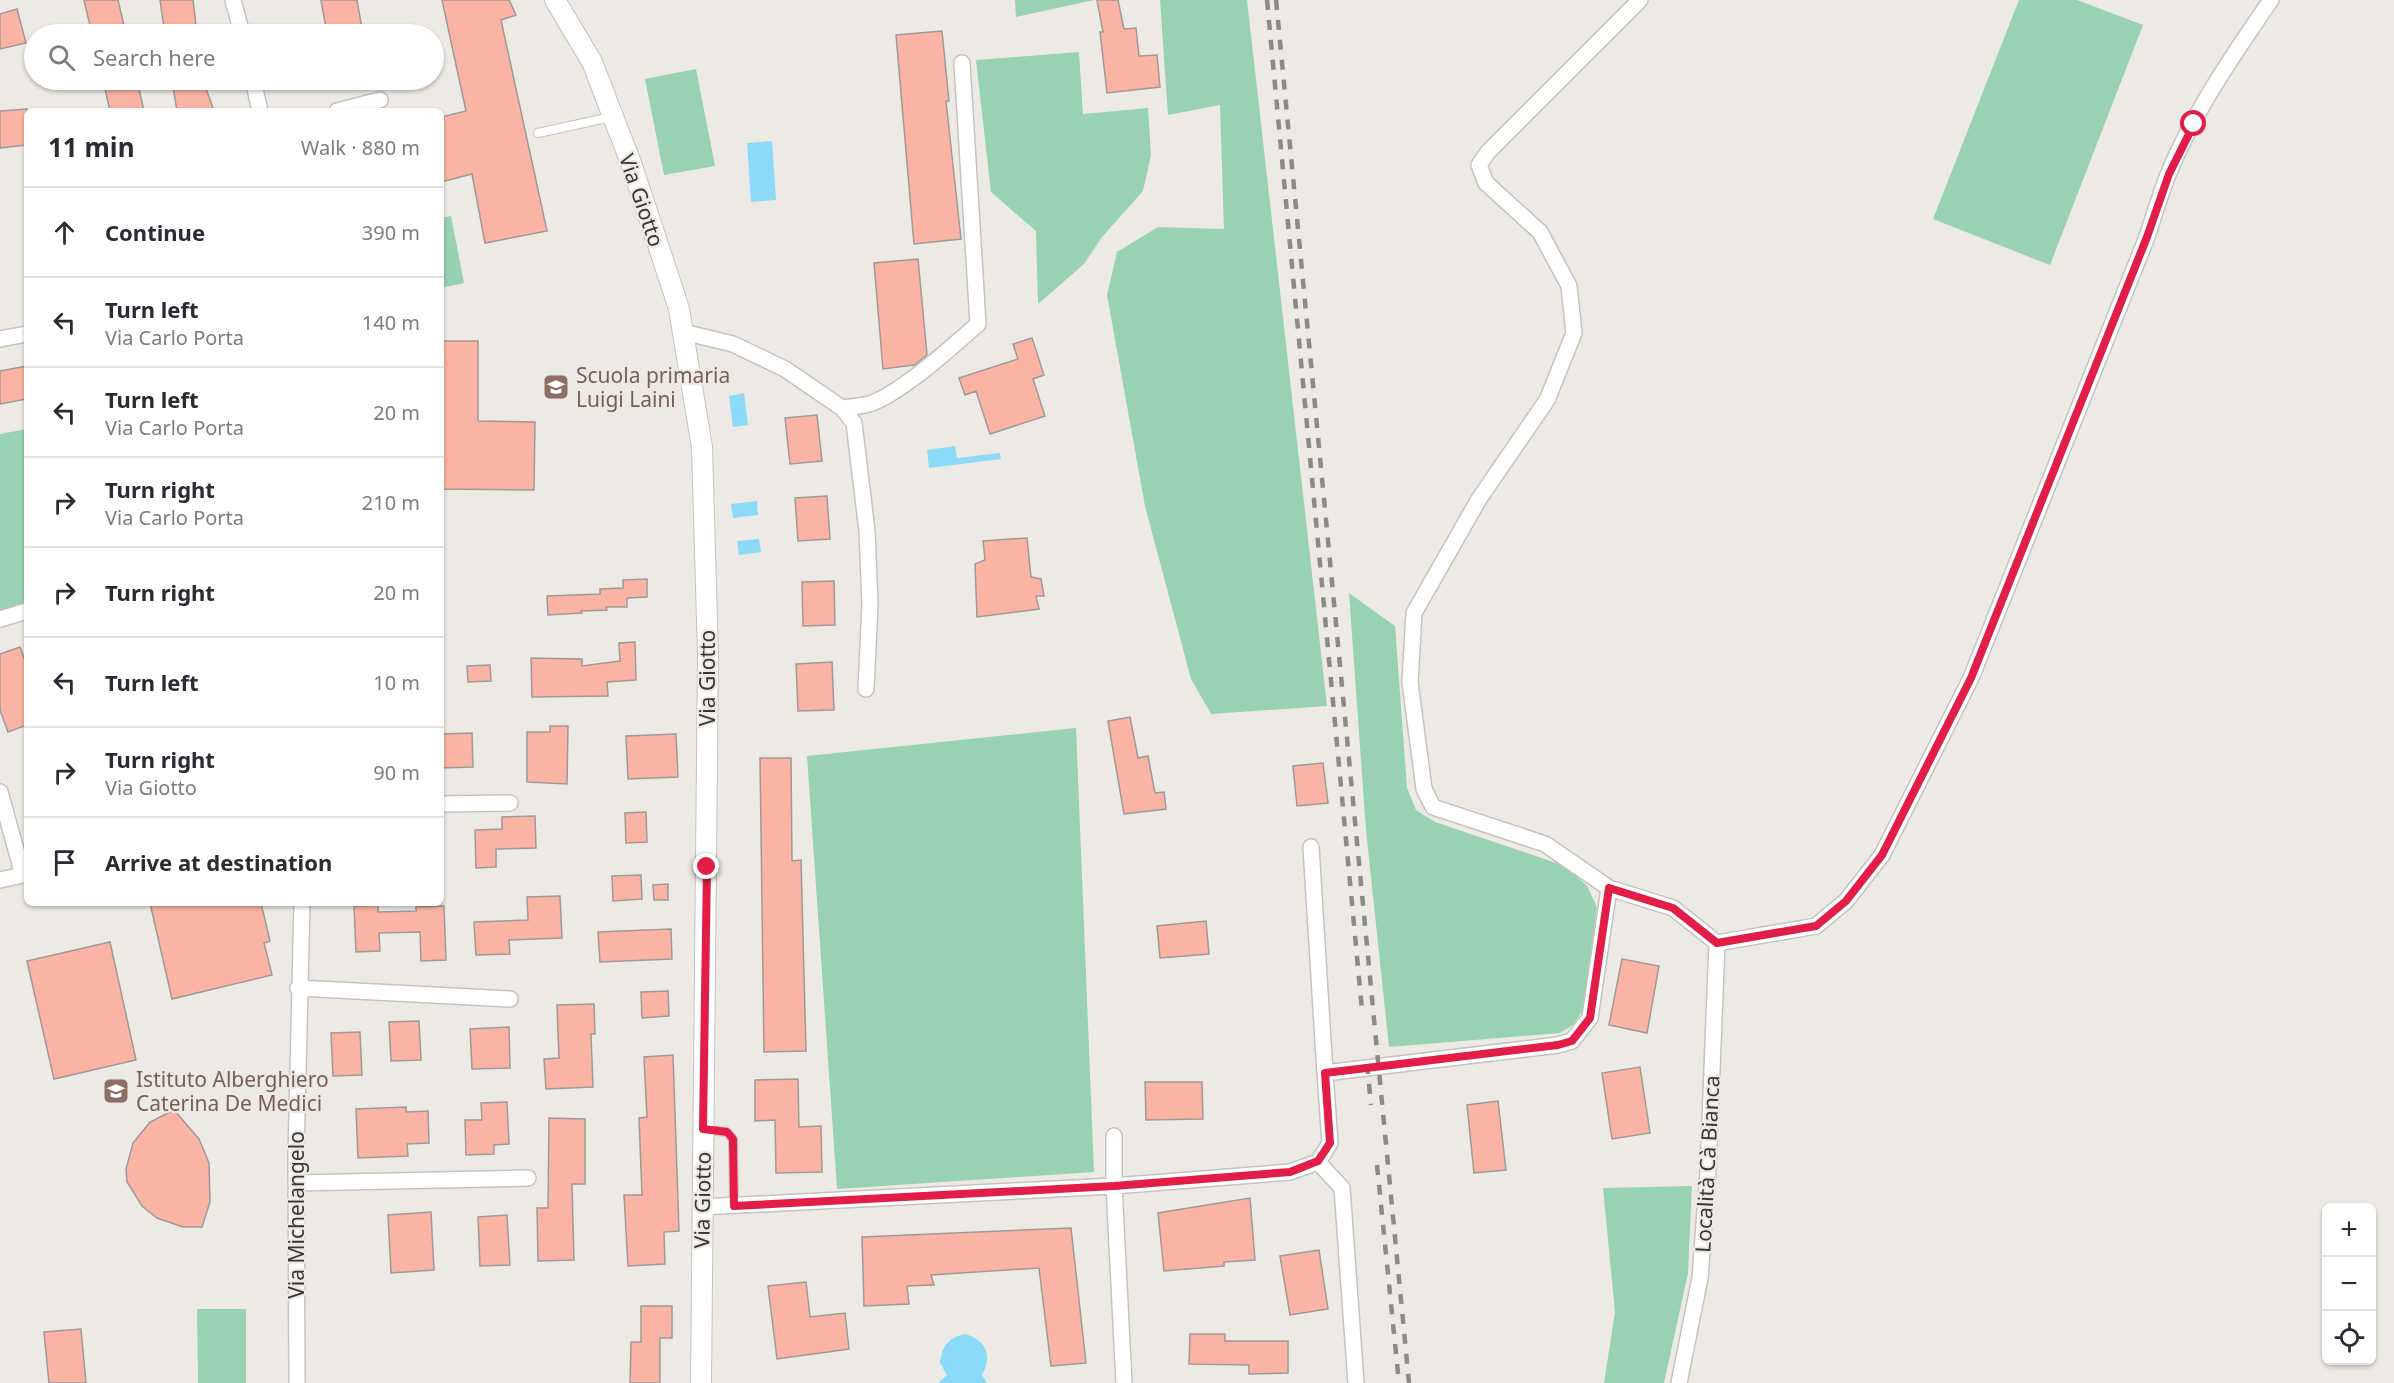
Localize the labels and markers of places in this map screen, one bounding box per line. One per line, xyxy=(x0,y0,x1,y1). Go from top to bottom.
place label: Scuola primaria Luigi Laini xyxy=(576,361,730,413)
school or university icon: Scuola primaria Luigi Laini xyxy=(541,372,571,402)
place label: Istituto Alberghiero Caterina De Medici xyxy=(136,1065,329,1117)
school or university icon: Istituto Alberghiero Caterina De Medici xyxy=(101,1076,131,1106)

